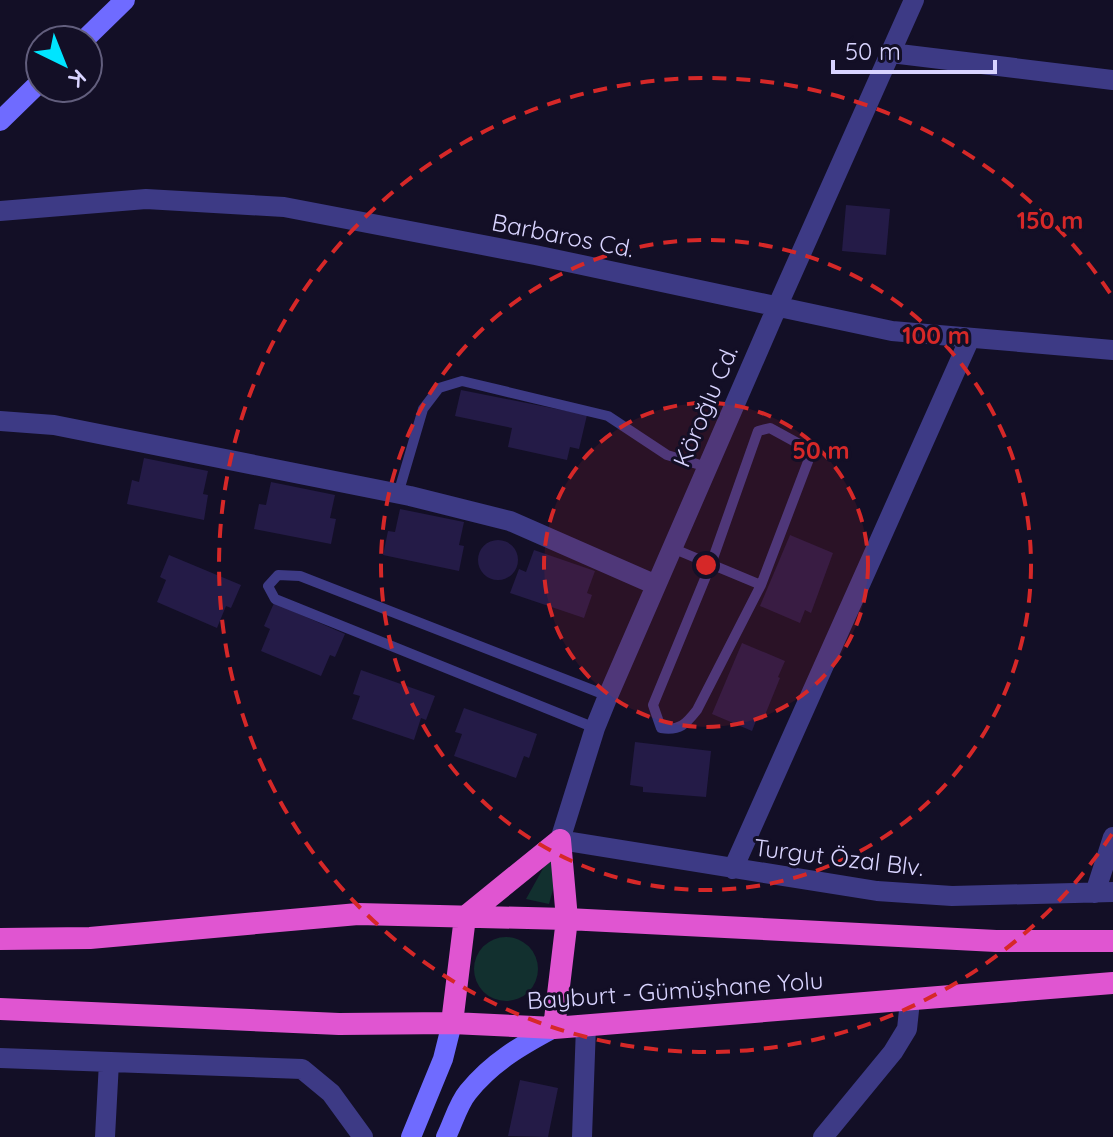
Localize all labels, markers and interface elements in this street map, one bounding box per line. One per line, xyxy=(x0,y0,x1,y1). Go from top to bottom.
north arrow xyxy=(24,24,104,104)
scale bar xyxy=(833,24,995,74)
text: 50 m xyxy=(845,36,901,66)
text: K xyxy=(63,63,92,94)
text: 150 m xyxy=(1017,205,1083,235)
street label: Barbaros Cd. xyxy=(489,207,637,263)
text: 100 m xyxy=(902,320,970,350)
street label: Köroğlu Cd. xyxy=(666,341,744,471)
text: 50 m xyxy=(792,435,850,465)
centre of rings xyxy=(692,551,720,579)
street label: Turgut Özal Blv. xyxy=(752,832,926,882)
street label: Bayburt - Gümüşhane Yolu xyxy=(526,965,824,1015)

